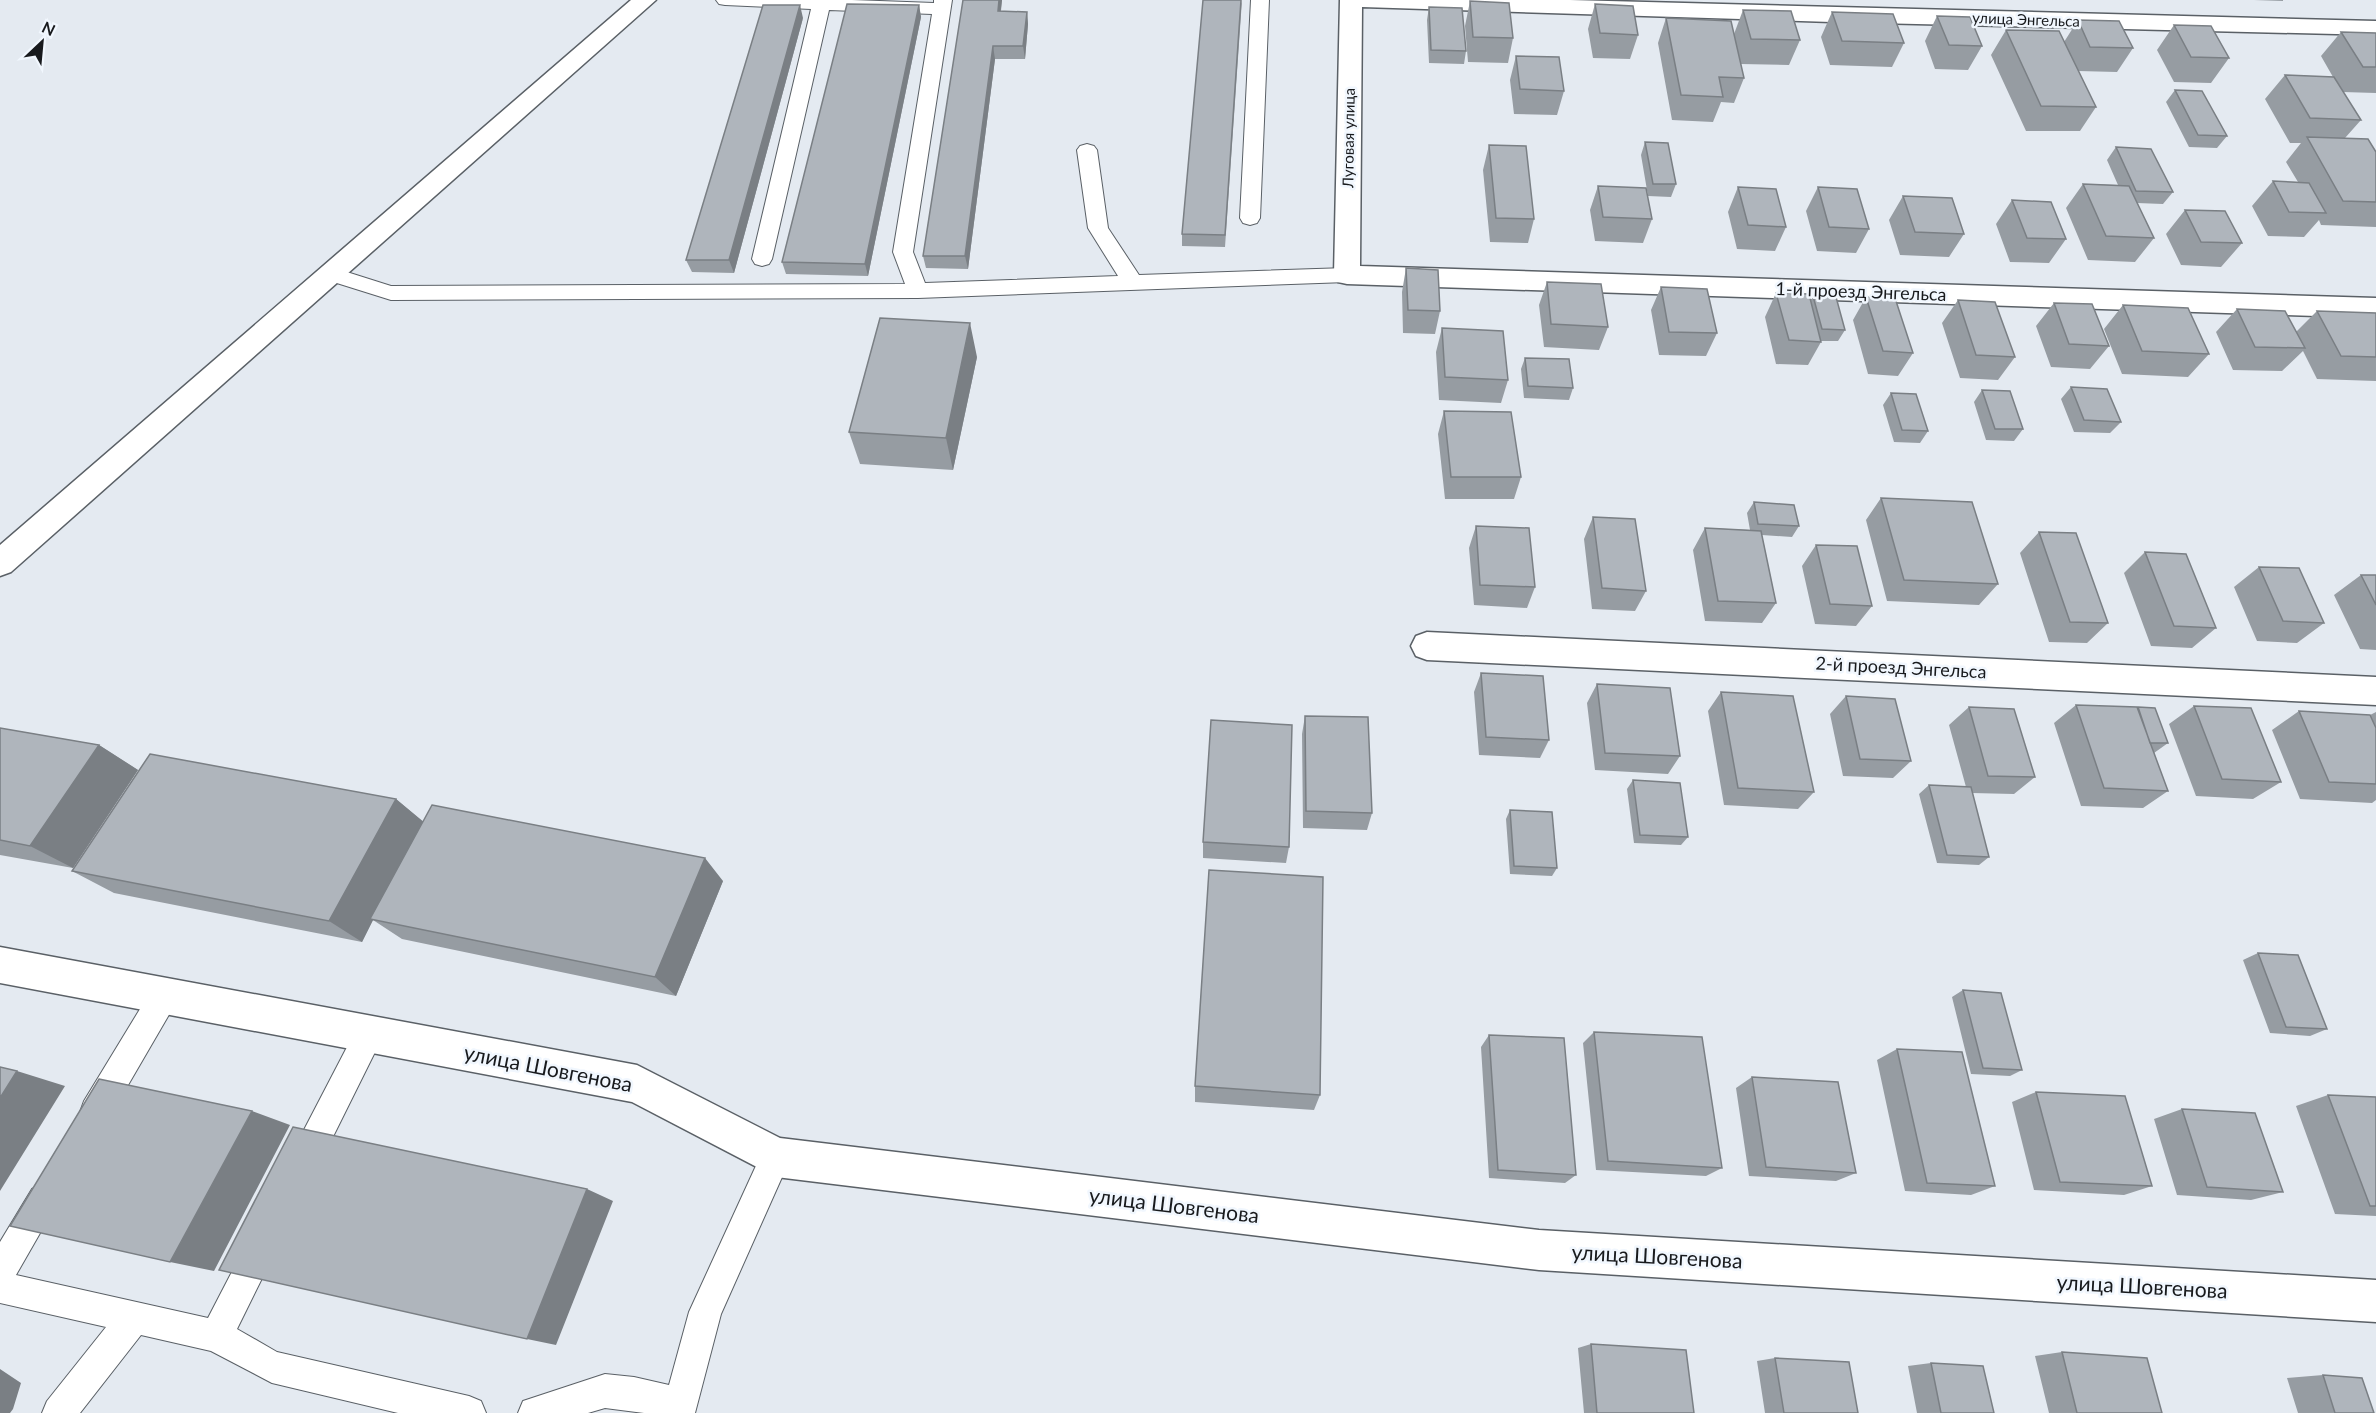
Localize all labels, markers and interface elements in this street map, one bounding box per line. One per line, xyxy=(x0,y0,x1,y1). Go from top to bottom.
street label: улица Энгельса xyxy=(1972,8,2080,30)
north arrow xyxy=(12,12,72,72)
text: N xyxy=(39,17,58,39)
street label: Луговая улица xyxy=(1338,88,1358,189)
street label: 1-й проезд Энгельса xyxy=(1775,277,1947,305)
street label: 2-й проезд Энгельса xyxy=(1815,652,1987,682)
street label: улица Шовгенова xyxy=(462,1039,635,1096)
street label: улица Шовгенова xyxy=(1088,1182,1261,1227)
street label: улица Шовгенова xyxy=(1571,1239,1743,1272)
street label: улица Шовгенова xyxy=(2056,1269,2228,1302)

